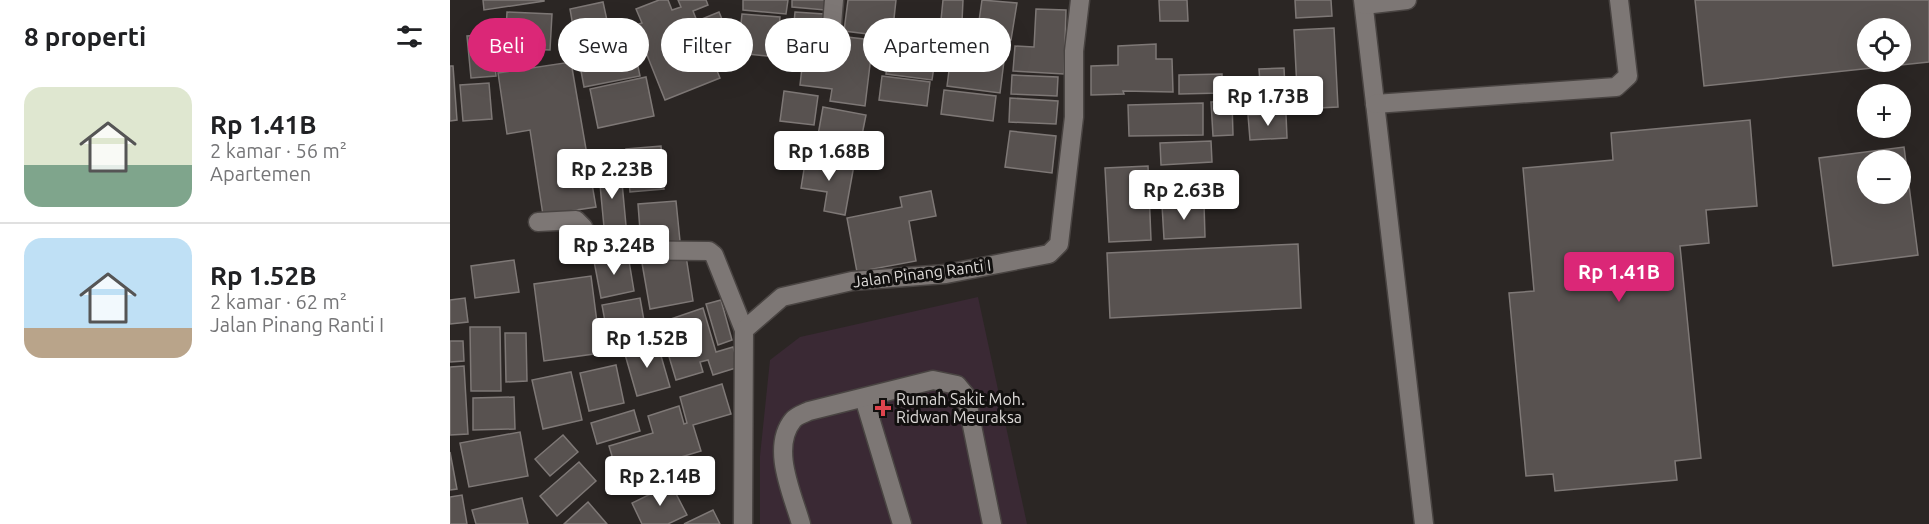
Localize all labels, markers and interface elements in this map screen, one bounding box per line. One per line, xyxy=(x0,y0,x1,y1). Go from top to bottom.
chip: Beli xyxy=(468,18,546,72)
chip: Sewa xyxy=(558,18,649,72)
chip: Filter xyxy=(661,18,753,72)
chip: Baru xyxy=(765,18,851,72)
chip: Apartemen xyxy=(863,18,1011,72)
map controls xyxy=(1857,18,1911,204)
button: locate xyxy=(1857,18,1911,72)
icon: filters xyxy=(393,20,426,53)
text: 8 properti xyxy=(24,22,146,51)
pin: Rp 1.73B xyxy=(1206,76,1330,127)
text: Rp 1.73B xyxy=(1227,84,1309,107)
button: + xyxy=(1857,84,1911,138)
text: Rp 1.41B xyxy=(210,110,316,139)
icon: home xyxy=(72,111,144,183)
pin: Rp 1.68B xyxy=(767,131,891,182)
text: 2 kamar · 56 m² xyxy=(210,139,347,162)
text: Rp 1.68B xyxy=(788,139,870,162)
pin: Rp 2.23B xyxy=(550,149,674,200)
button: − xyxy=(1857,150,1911,204)
text: Rp 2.23B xyxy=(571,157,653,180)
text: Apartemen xyxy=(210,162,311,185)
pin: Rp 2.63B xyxy=(1122,170,1246,221)
text: Rp 2.63B xyxy=(1143,178,1225,201)
pin: Rp 3.24B xyxy=(552,225,676,276)
text: Rp 3.24B xyxy=(573,233,655,256)
pin: Rp 1.41B xyxy=(1557,252,1681,303)
street label: Jalan Pinang Ranti I xyxy=(852,256,992,290)
text: Rp 1.41B xyxy=(1578,260,1660,283)
text: Rp 1.52B xyxy=(210,261,316,290)
icon: home xyxy=(72,262,144,334)
text: 2 kamar · 62 m² xyxy=(210,290,347,313)
text: Jalan Pinang Ranti I xyxy=(210,313,384,336)
pin: Rp 1.52B xyxy=(585,318,709,369)
text: Rp 1.52B xyxy=(606,326,688,349)
place label: Rumah Sakit Moh. Ridwan Meuraksa xyxy=(896,390,1025,426)
marker: Rumah Sakit Moh. Ridwan Meuraksa xyxy=(874,399,892,417)
pin: Rp 2.14B xyxy=(598,456,722,507)
text: Rp 2.14B xyxy=(619,464,701,487)

